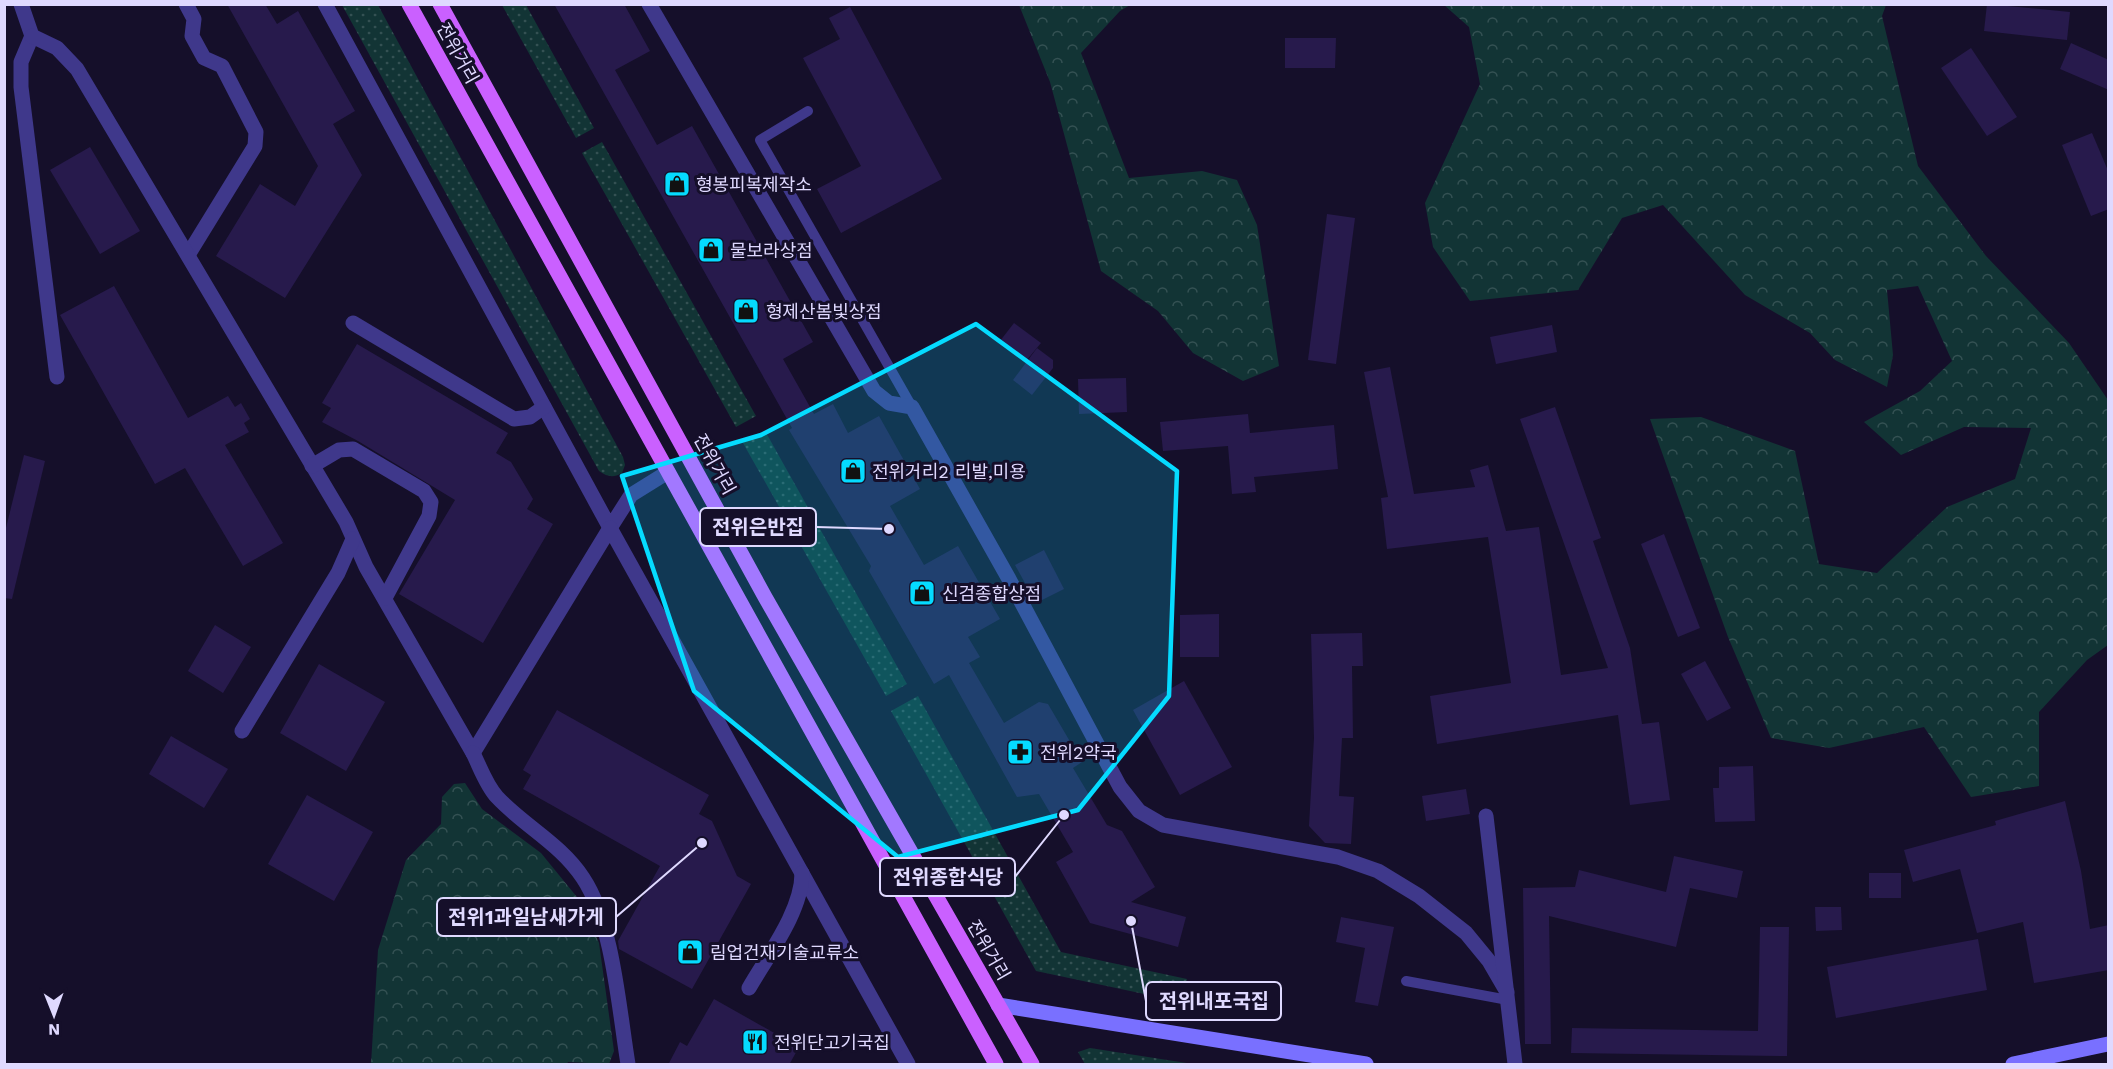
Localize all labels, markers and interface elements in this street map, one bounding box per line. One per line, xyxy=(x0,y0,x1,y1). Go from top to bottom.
street label: 전위거리 xyxy=(433,19,483,87)
shop icon: 형봉피복제작소 xyxy=(662,169,692,199)
place label: 형봉피복제작소 xyxy=(696,174,812,195)
shop icon: 물보라상점 xyxy=(696,235,726,265)
place label: 물보라상점 xyxy=(730,240,813,261)
shop icon: 형제산봄빛상점 xyxy=(731,296,761,326)
place label: 형제산봄빛상점 xyxy=(766,301,882,322)
street label: 전위거리 xyxy=(690,430,740,498)
shop icon: 전위거리2 리발,미용 xyxy=(838,456,868,486)
place label: 전위거리2 리발,미용 xyxy=(872,461,1026,482)
callout: 전위은반집 xyxy=(700,508,816,546)
text: 전위은반집 xyxy=(712,515,804,539)
shop icon: 신검종합상점 xyxy=(907,578,937,608)
place label: 신검종합상점 xyxy=(942,583,1041,604)
pharmacy icon: 전위2약국 xyxy=(1005,737,1035,767)
place label: 전위2약국 xyxy=(1040,742,1117,763)
callout: 전위종합식당 xyxy=(880,858,1015,896)
text: 전위종합식당 xyxy=(893,865,1003,889)
callout: 전위1과일남새가게 xyxy=(437,898,616,936)
text: 전위1과일남새가게 xyxy=(448,905,604,929)
street label: 전위거리 xyxy=(963,916,1015,984)
shop icon: 림업건재기술교류소 xyxy=(675,937,705,967)
place label: 림업건재기술교류소 xyxy=(710,942,859,963)
callout: 전위내포국집 xyxy=(1146,982,1281,1020)
north arrow xyxy=(24,985,84,1045)
text: 전위내포국집 xyxy=(1159,989,1269,1013)
text: N xyxy=(48,1020,60,1039)
restaurant icon: 전위단고기국집 xyxy=(740,1027,770,1057)
place label: 전위단고기국집 xyxy=(774,1032,890,1053)

